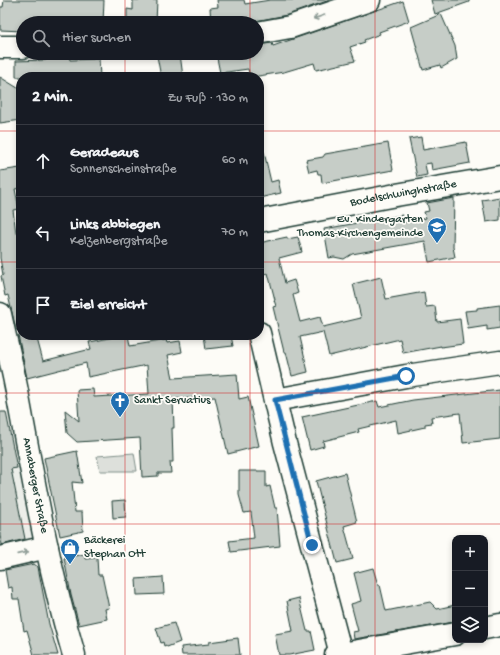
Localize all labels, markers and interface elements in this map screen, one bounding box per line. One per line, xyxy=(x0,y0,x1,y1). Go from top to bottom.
one-way arrow xyxy=(313,14,326,21)
search box xyxy=(16,16,264,60)
icon: search xyxy=(30,27,52,49)
text: Hier suchen xyxy=(62,29,131,47)
text: 2 Min. xyxy=(32,88,73,108)
text: Zu Fuß · 130 m xyxy=(168,91,248,106)
text: Geradeaus xyxy=(70,144,138,162)
icon: ahead xyxy=(32,150,54,172)
text: 60 m xyxy=(222,153,248,168)
text: Sonnenscheinstraße xyxy=(70,162,176,177)
street label: Bodelschwinghstraße xyxy=(348,177,459,211)
place label: Ev. Kindergarten Thomas-Kirchengemeinde xyxy=(296,213,424,241)
text: Links abbiegen xyxy=(70,216,160,234)
school or university icon: Ev. Kindergarten Thomas-Kirchengemeinde xyxy=(426,216,448,244)
icon: left xyxy=(32,222,54,244)
text: 70 m xyxy=(222,225,248,240)
text: Kelzenbergstraße xyxy=(70,234,167,249)
icon: arrive xyxy=(32,294,54,316)
text: Ziel erreicht xyxy=(70,296,146,314)
route start xyxy=(397,367,415,385)
church icon: Sankt Servatius xyxy=(109,390,131,418)
place label: Sankt Servatius xyxy=(134,394,211,408)
street label: Annaberger Straße xyxy=(19,437,51,535)
place label: Bäckerei Stephan Ott xyxy=(83,534,146,562)
map controls xyxy=(452,535,488,643)
button: + xyxy=(452,535,488,571)
route end xyxy=(303,536,321,554)
shop icon: Bäckerei Stephan Ott xyxy=(59,537,81,565)
one-way arrow xyxy=(17,548,30,556)
button: − xyxy=(452,571,488,607)
button: layers xyxy=(452,607,488,643)

